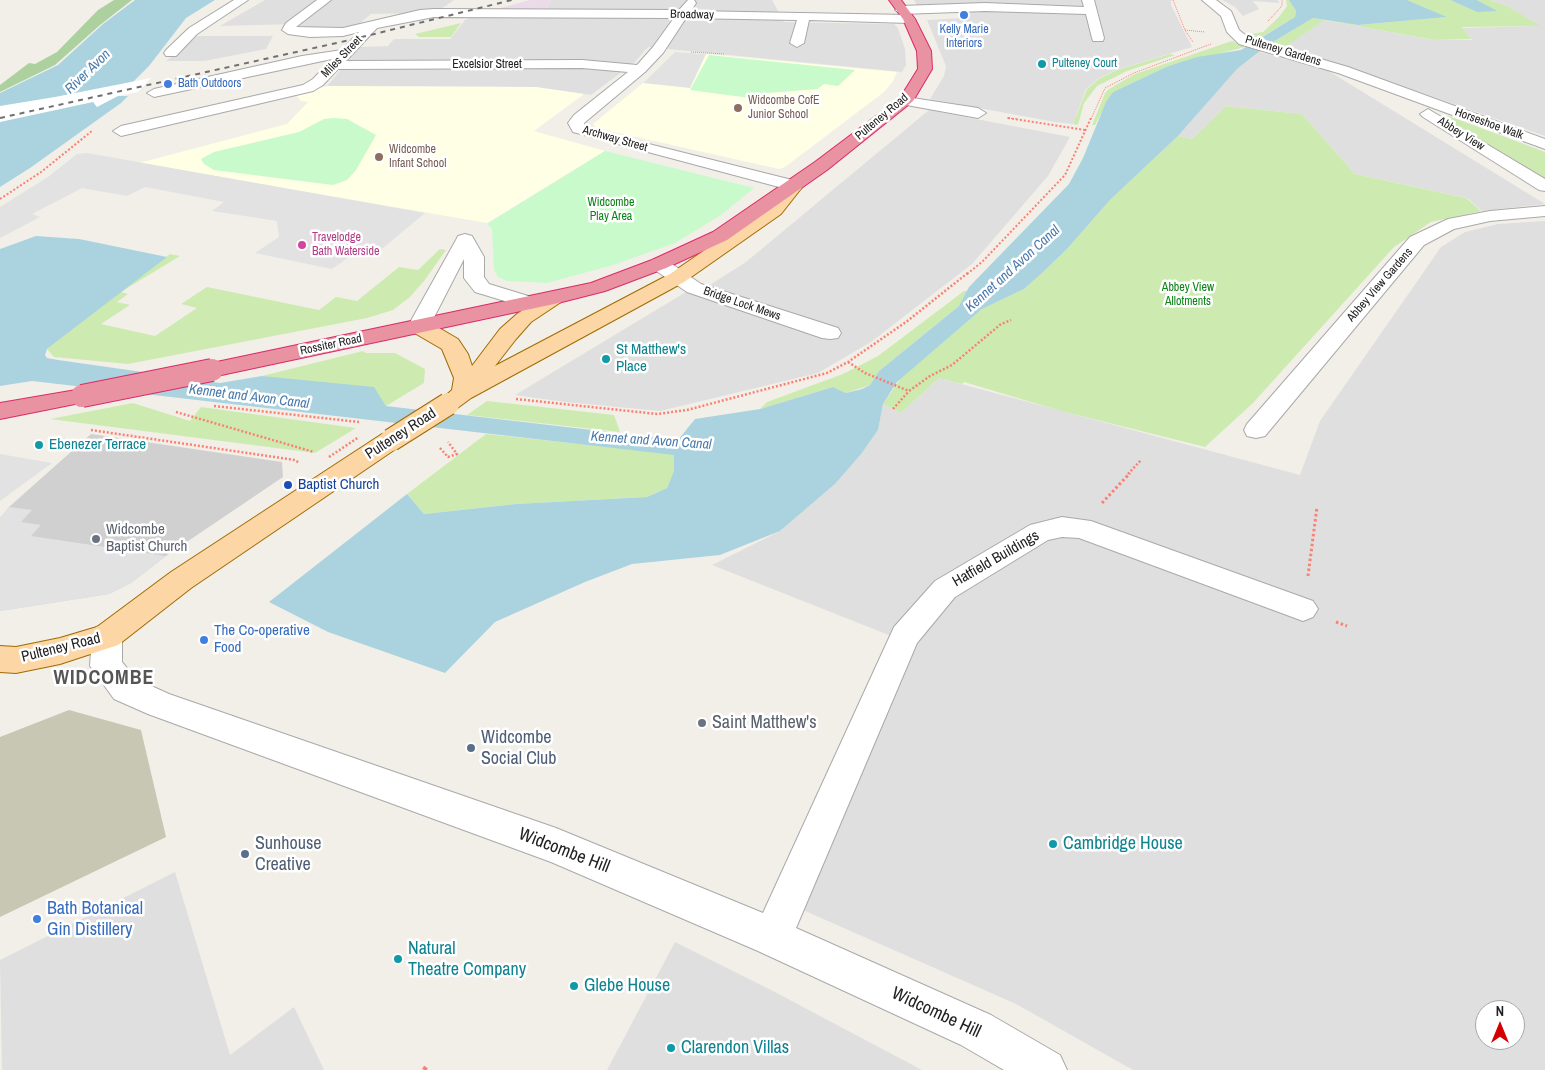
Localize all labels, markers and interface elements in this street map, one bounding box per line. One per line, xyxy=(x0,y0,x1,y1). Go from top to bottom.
street label: Broadway xyxy=(670,7,714,23)
marker: Kelly Marie Interiors xyxy=(958,9,970,21)
place label: Kelly Marie Interiors xyxy=(939,23,989,51)
street label: Miles Street xyxy=(319,33,365,81)
street label: Pulteney Gardens xyxy=(1243,33,1323,69)
water label: River Avon xyxy=(62,46,114,98)
place label: Pulteney Court xyxy=(1052,57,1117,71)
street label: Excelsior Street xyxy=(452,58,522,72)
marker: Pulteney Court xyxy=(1036,58,1048,70)
place label: Bath Outdoors xyxy=(178,77,241,91)
marker: Bath Outdoors xyxy=(162,78,174,90)
street label: Pulteney Road xyxy=(853,91,911,143)
place label: Widcombe CofE Junior School xyxy=(748,94,820,122)
marker: Widcombe CofE Junior School xyxy=(732,102,744,114)
street label: Horseshoe Walk xyxy=(1453,105,1525,143)
street label: Abbey View xyxy=(1435,114,1487,154)
street label: Archway Street xyxy=(581,123,649,155)
place label: Widcombe Infant School xyxy=(389,143,446,171)
marker: Widcombe Infant School xyxy=(373,151,385,163)
park label: Widcombe Play Area xyxy=(587,196,635,224)
water label: Kennet and Avon Canal xyxy=(962,222,1064,316)
place label: Travelodge Bath Waterside xyxy=(312,231,379,259)
marker: Travelodge Bath Waterside xyxy=(296,239,308,251)
street label: Abbey View Gardens xyxy=(1344,245,1416,325)
park label: Abbey View Allotments xyxy=(1162,281,1214,309)
street label: Bridge Lock Mews xyxy=(701,284,783,324)
street label: Rossiter Road xyxy=(299,331,363,359)
place label: St Matthew's Place xyxy=(616,341,686,376)
marker: St Matthew's Place xyxy=(600,353,612,365)
water label: Kennet and Avon Canal xyxy=(188,381,310,413)
street label: Pulteney Road xyxy=(362,404,440,464)
water label: Kennet and Avon Canal xyxy=(590,428,712,454)
place label: Ebenezer Terrace xyxy=(49,436,146,454)
marker: Ebenezer Terrace xyxy=(33,439,45,451)
place label: Baptist Church xyxy=(298,476,379,494)
marker: Baptist Church xyxy=(282,479,294,491)
place label: Widcombe Baptist Church xyxy=(106,521,187,556)
street label: Hatfield Buildings xyxy=(949,527,1043,591)
marker: Widcombe Baptist Church xyxy=(90,533,102,545)
place label: The Co-operative Food xyxy=(214,622,310,657)
street label: Pulteney Road xyxy=(20,630,102,666)
marker: The Co-operative Food xyxy=(198,634,210,646)
district label: WIDCOMBE xyxy=(53,667,155,691)
place label: Saint Matthew's xyxy=(712,712,817,734)
marker: Saint Matthew's xyxy=(696,717,708,729)
place label: Widcombe Social Club xyxy=(481,727,556,770)
marker: Widcombe Social Club xyxy=(465,742,477,754)
street label: Widcombe Hill xyxy=(515,824,613,878)
place label: Sunhouse Creative xyxy=(255,833,321,876)
place label: Cambridge House xyxy=(1063,833,1183,855)
marker: Cambridge House xyxy=(1047,838,1059,850)
marker: Sunhouse Creative xyxy=(239,848,251,860)
place label: Bath Botanical Gin Distillery xyxy=(47,898,143,941)
marker: Bath Botanical Gin Distillery xyxy=(31,913,43,925)
place label: Natural Theatre Company xyxy=(408,938,526,981)
marker: Natural Theatre Company xyxy=(392,953,404,965)
place label: Glebe House xyxy=(584,975,670,997)
marker: Glebe House xyxy=(568,980,580,992)
street label: Widcombe Hill xyxy=(888,983,984,1043)
north arrow xyxy=(1475,1000,1525,1050)
text: N xyxy=(1496,1002,1504,1020)
place label: Clarendon Villas xyxy=(681,1037,789,1059)
marker: Clarendon Villas xyxy=(665,1042,677,1054)

